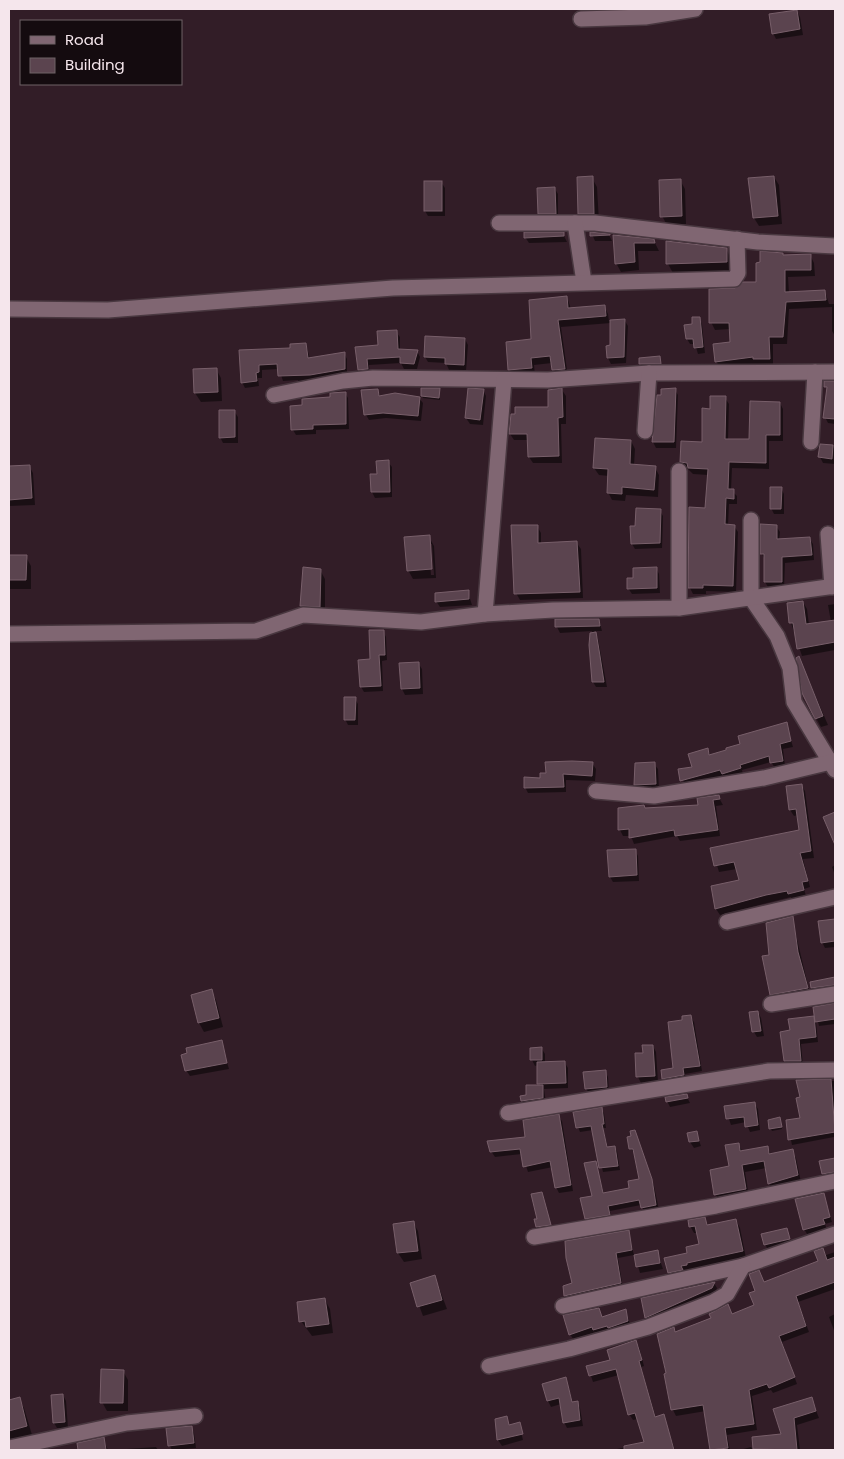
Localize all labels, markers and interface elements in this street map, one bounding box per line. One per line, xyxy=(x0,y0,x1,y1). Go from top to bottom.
legend xyxy=(20,20,182,85)
text: Road xyxy=(65,29,104,50)
text: Building xyxy=(65,54,125,75)

